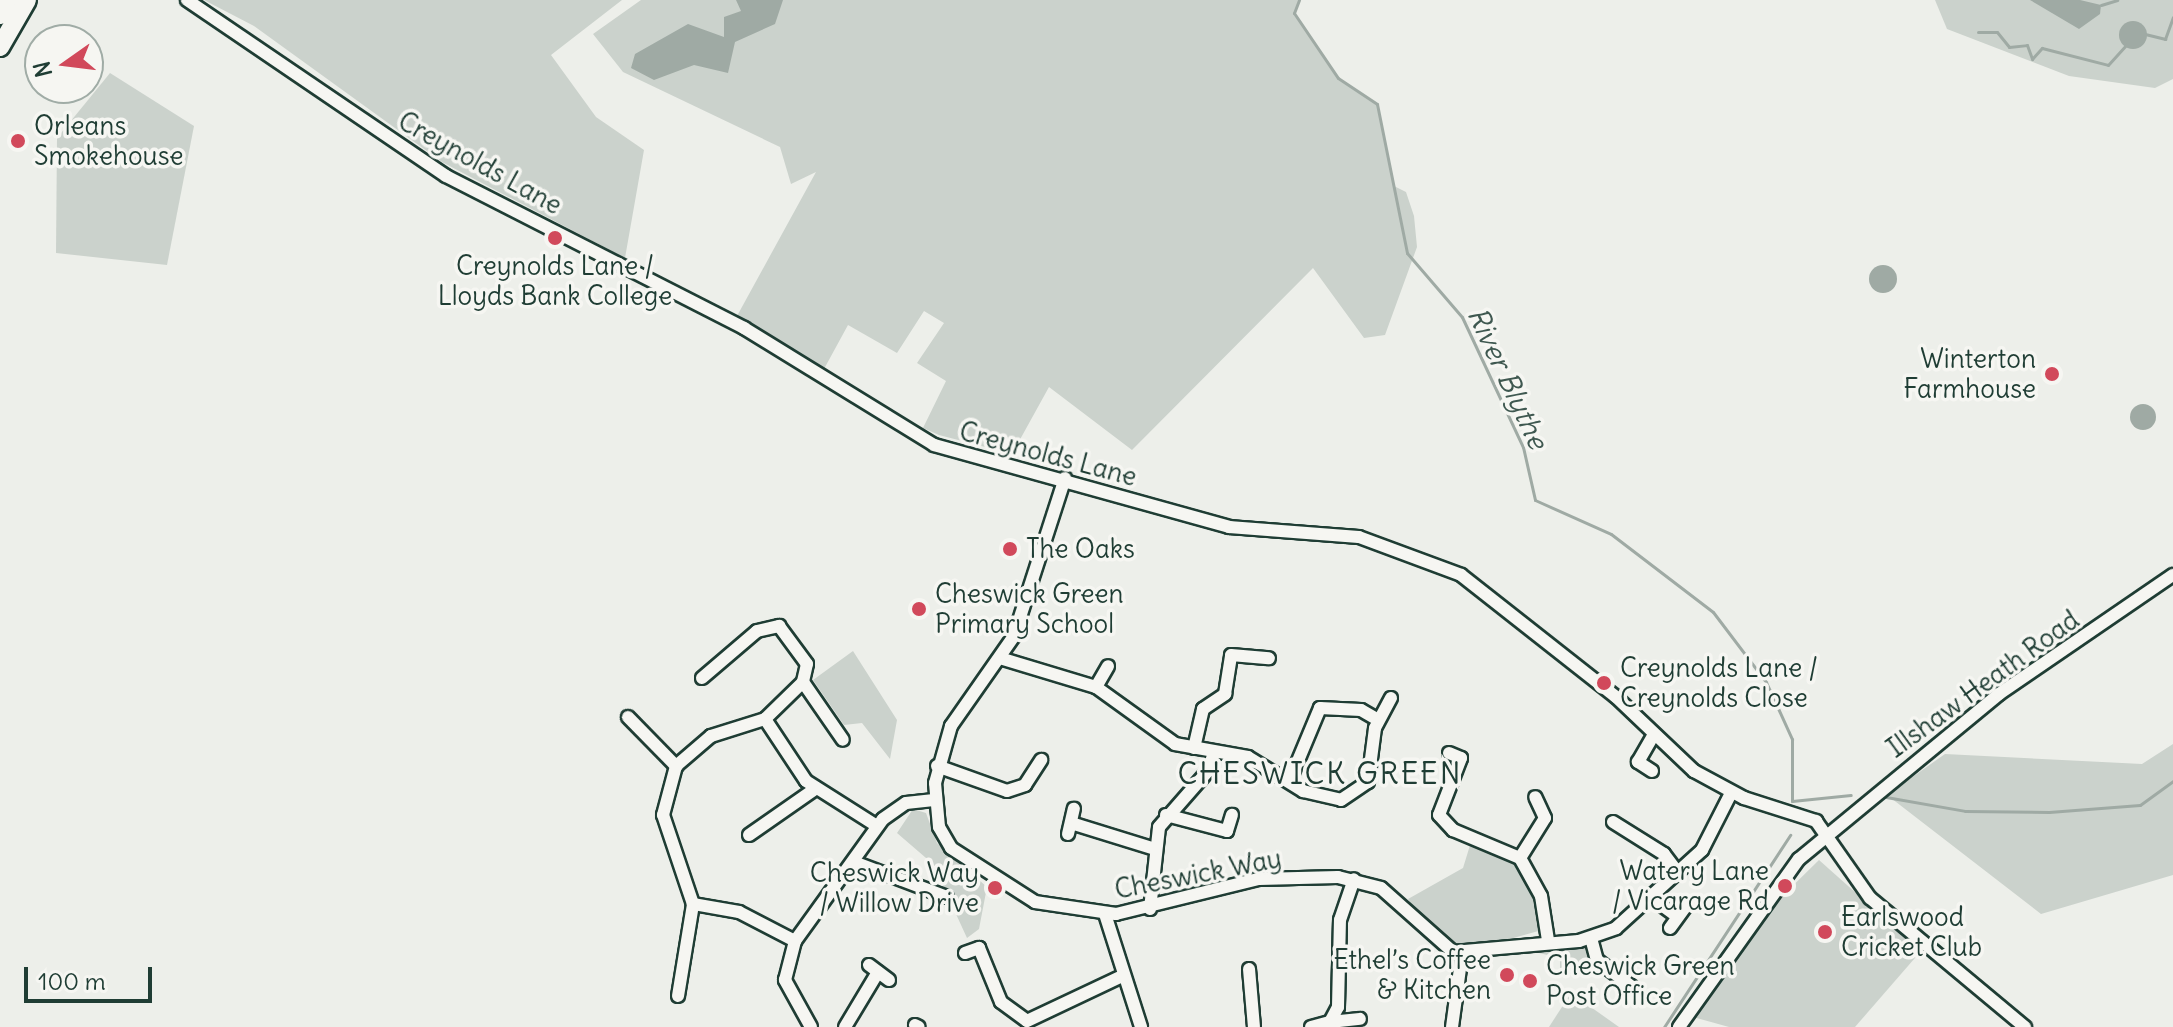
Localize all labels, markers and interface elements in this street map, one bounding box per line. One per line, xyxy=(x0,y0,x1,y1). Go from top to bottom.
north arrow xyxy=(24,24,104,104)
text: N xyxy=(27,59,58,80)
street label: Creynolds Lane xyxy=(393,105,567,221)
place label: Orleans Smokehouse xyxy=(34,110,184,172)
marker: Orleans Smokehouse xyxy=(9,132,27,150)
marker: Creynolds Lane / Lloyds Bank College xyxy=(546,229,564,247)
place label: Creynolds Lane / Lloyds Bank College xyxy=(438,250,672,312)
water label: River Blythe xyxy=(1461,302,1555,454)
place label: Winterton Farmhouse xyxy=(1904,343,2036,404)
marker: Winterton Farmhouse xyxy=(2043,365,2061,383)
street label: Creynolds Lane xyxy=(956,415,1140,493)
place label: The Oaks xyxy=(1026,533,1135,565)
marker: The Oaks xyxy=(1001,540,1019,558)
place label: Cheswick Green Primary School xyxy=(935,578,1124,640)
marker: Cheswick Green Primary School xyxy=(910,600,928,618)
street label: Illshaw Heath Road xyxy=(1881,604,2085,764)
place label: Creynolds Lane / Creynolds Close xyxy=(1620,652,1818,714)
marker: Creynolds Lane / Creynolds Close xyxy=(1595,674,1613,692)
district label: CHESWICK GREEN xyxy=(1178,755,1462,791)
street label: Cheswick Way xyxy=(1112,843,1284,905)
place label: Watery Lane / Vicarage Rd xyxy=(1612,855,1769,916)
place label: Cheswick Way / Willow Drive xyxy=(810,857,979,918)
marker: Watery Lane / Vicarage Rd xyxy=(1776,877,1794,895)
marker: Cheswick Way / Willow Drive xyxy=(986,879,1004,897)
place label: Earlswood Cricket Club xyxy=(1841,901,1982,962)
marker: Earlswood Cricket Club xyxy=(1816,923,1834,941)
place label: Ethel’s Coffee & Kitchen xyxy=(1333,944,1491,1006)
place label: Cheswick Green Post Office xyxy=(1546,950,1735,1012)
scale bar xyxy=(28,951,156,1001)
text: 100 m xyxy=(38,966,106,996)
marker: Ethel’s Coffee & Kitchen xyxy=(1498,966,1516,984)
marker: Cheswick Green Post Office xyxy=(1521,972,1539,990)

